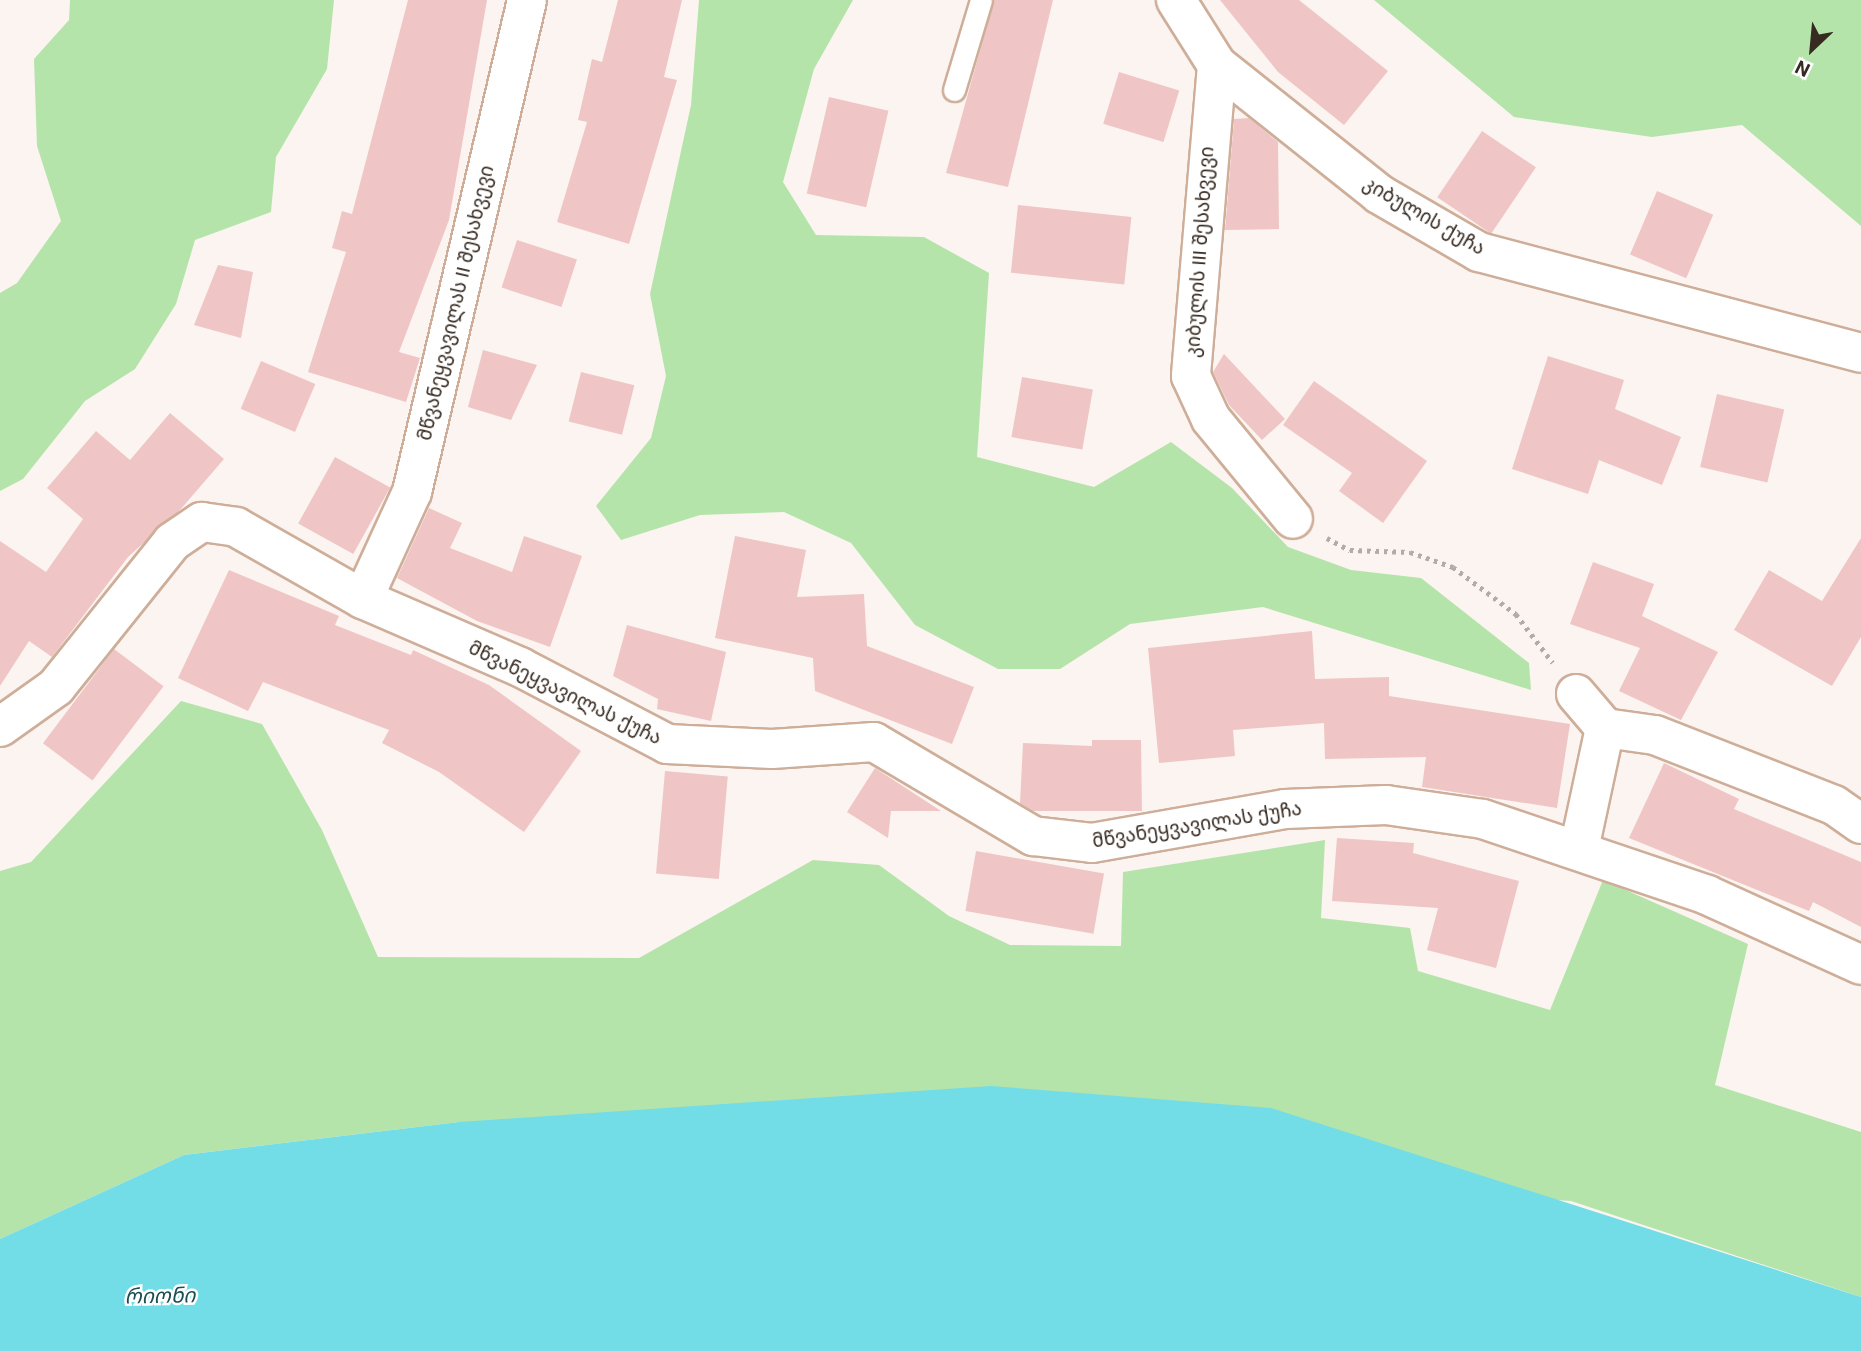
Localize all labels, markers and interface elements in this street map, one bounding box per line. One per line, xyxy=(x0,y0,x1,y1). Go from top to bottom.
north arrow xyxy=(1777,14,1847,84)
text: N xyxy=(1792,55,1814,82)
street label: კიბულის III შესახვევი xyxy=(1181,146,1219,358)
street label: მწვანეყვავილას II შესახვევი xyxy=(413,163,499,443)
street label: კიბულის ქუჩა xyxy=(1359,172,1489,260)
street label: მწვანეყვავილას ქუჩა xyxy=(465,636,665,750)
street label: მწვანეყვავილას ქუჩა xyxy=(1091,797,1303,853)
water label: რიონი xyxy=(125,1283,195,1309)

